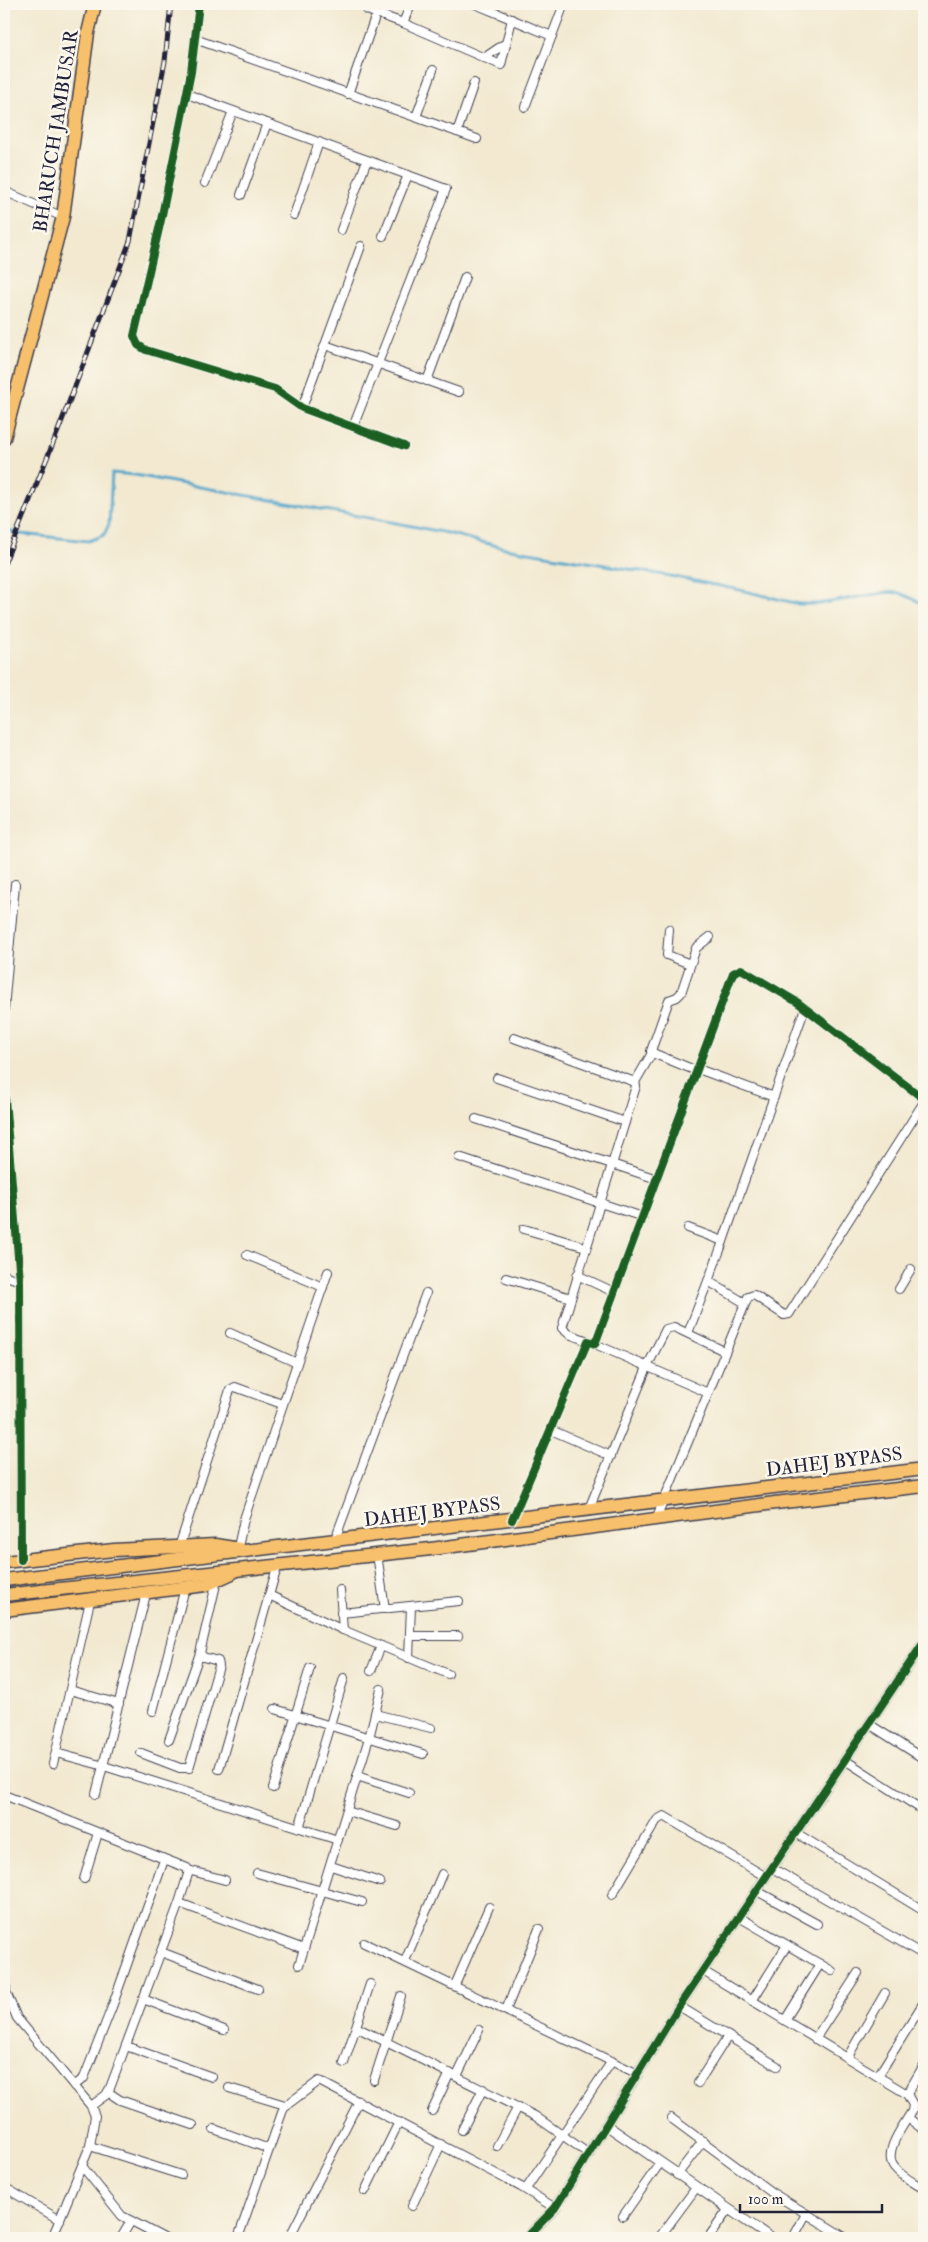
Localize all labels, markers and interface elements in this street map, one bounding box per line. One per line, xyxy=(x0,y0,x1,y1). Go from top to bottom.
street label: BHARUCH JAMBUSAR xyxy=(28,28,84,234)
street label: DAHEJ BYPASS xyxy=(764,1442,904,1482)
street label: DAHEJ BYPASS xyxy=(362,1492,502,1532)
scale bar xyxy=(740,2182,883,2214)
text: 100 m xyxy=(748,2190,784,2209)

